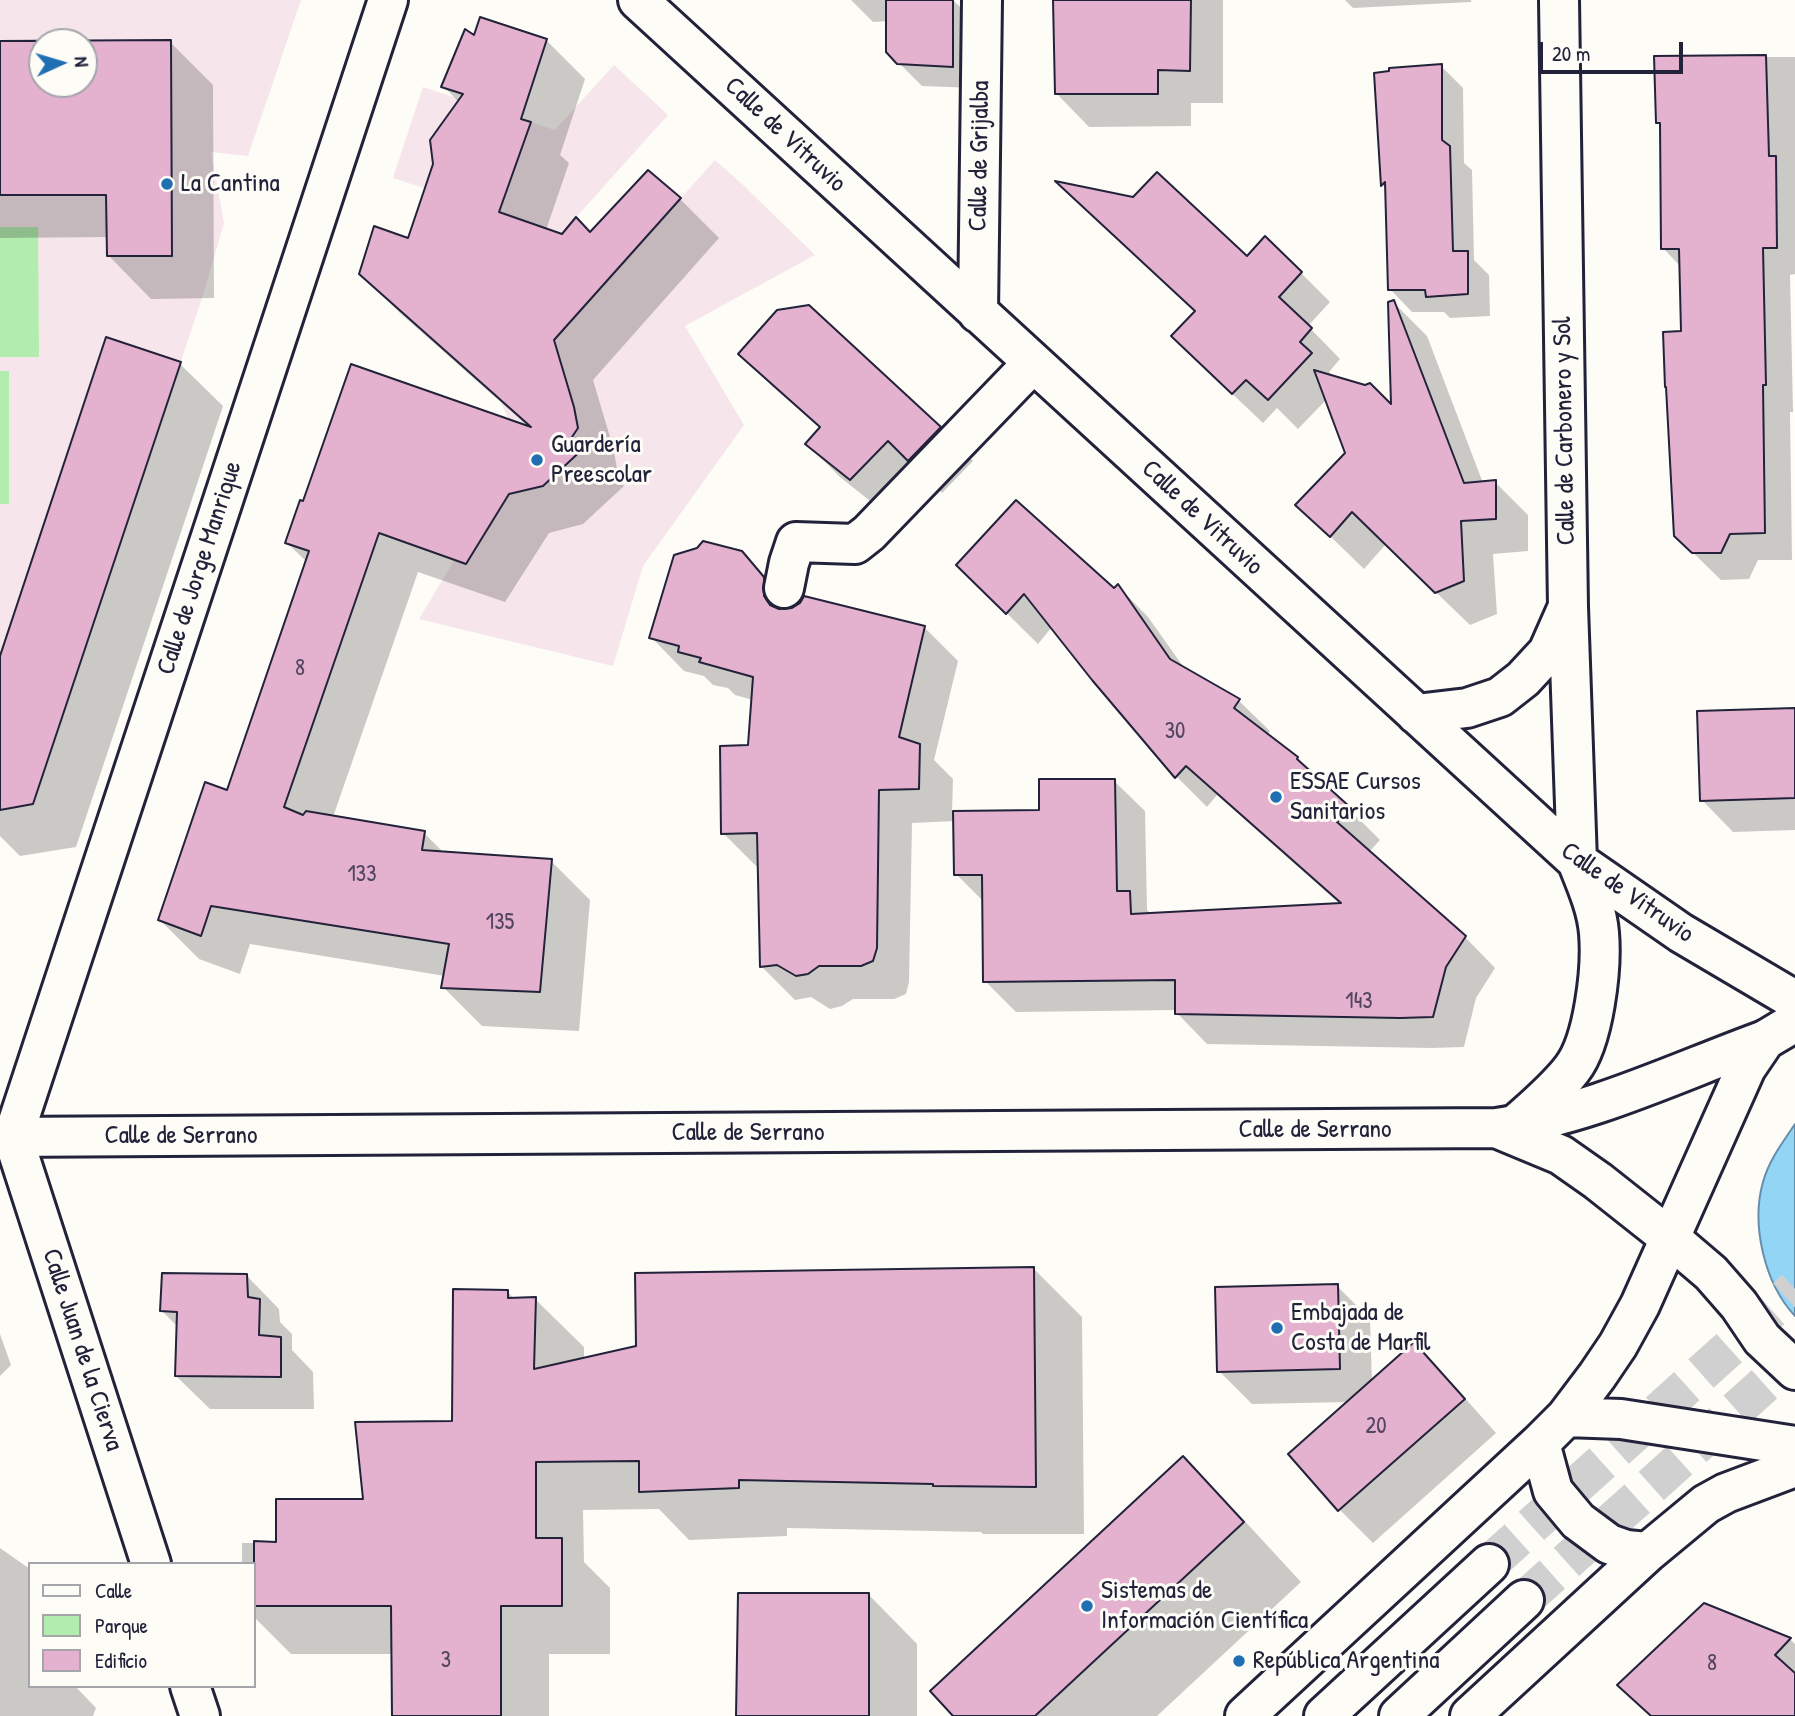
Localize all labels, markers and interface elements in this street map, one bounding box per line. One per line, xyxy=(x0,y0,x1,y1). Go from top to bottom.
north arrow xyxy=(28,28,98,98)
scale bar xyxy=(1543,28,1686,72)
text: 20 m xyxy=(1552,39,1590,68)
text: N xyxy=(69,56,95,68)
street label: Calle de Vitruvio xyxy=(718,71,852,199)
street label: Calle de Grijalba xyxy=(963,80,997,232)
place label: La Cantina xyxy=(181,168,280,200)
marker: La Cantina xyxy=(159,176,175,192)
street label: Calle de Carbonero y Sol xyxy=(1547,316,1583,546)
place label: Guardería Preescolar xyxy=(551,429,652,490)
marker: Guardería Preescolar xyxy=(529,452,545,468)
street label: Calle de Vitruvio xyxy=(1135,454,1269,582)
street label: Calle de Jorge Manrique xyxy=(151,457,249,679)
house number: 8 xyxy=(295,655,305,683)
house number: 30 xyxy=(1165,718,1185,746)
place label: ESSAE Cursos Sanitarios xyxy=(1290,766,1421,828)
marker: ESSAE Cursos Sanitarios xyxy=(1268,789,1284,805)
street label: Calle de Vitruvio xyxy=(1555,836,1699,950)
house number: 133 xyxy=(348,861,376,889)
house number: 135 xyxy=(486,909,514,937)
house number: 143 xyxy=(1345,988,1373,1016)
street label: Calle de Serrano xyxy=(1238,1114,1392,1146)
street label: Calle de Serrano xyxy=(671,1117,825,1149)
street label: Calle de Serrano xyxy=(104,1120,258,1152)
street label: Calle Juan de la Cierva xyxy=(35,1245,129,1455)
place label: Embajada de Costa de Marfil xyxy=(1291,1297,1430,1358)
marker: Embajada de Costa de Marfil xyxy=(1269,1320,1285,1336)
house number: 20 xyxy=(1365,1413,1387,1441)
legend xyxy=(28,1562,256,1688)
place label: Sistemas de Información Científica xyxy=(1101,1575,1308,1636)
text: Calle xyxy=(95,1576,132,1605)
marker: Sistemas de Información Científica xyxy=(1079,1598,1095,1614)
text: Parque xyxy=(95,1611,148,1640)
place label: República Argentina xyxy=(1253,1645,1439,1677)
text: Edificio xyxy=(95,1646,147,1675)
house number: 3 xyxy=(441,1647,451,1675)
house number: 8 xyxy=(1707,1650,1717,1678)
marker: República Argentina xyxy=(1231,1653,1247,1669)

